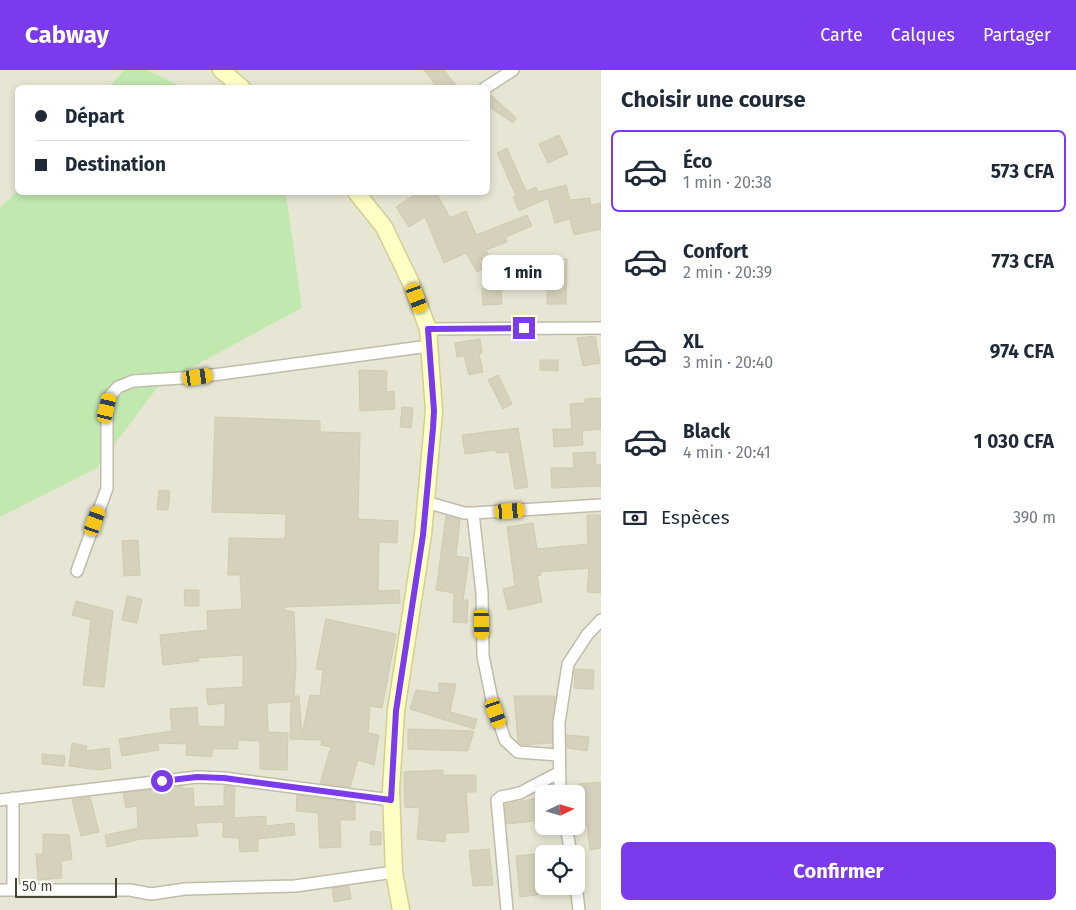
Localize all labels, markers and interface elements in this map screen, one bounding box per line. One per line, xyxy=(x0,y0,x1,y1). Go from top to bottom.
text: Cabway xyxy=(25,21,109,49)
text: Carte xyxy=(820,24,863,46)
text: Calques xyxy=(891,24,955,46)
text: Partager xyxy=(983,24,1051,46)
text: Choisir une course xyxy=(621,86,806,113)
text: Départ xyxy=(65,105,124,128)
icon: car xyxy=(623,149,668,194)
text: Éco xyxy=(683,150,712,173)
text: Destination xyxy=(65,153,166,176)
text: 573 CFA xyxy=(991,160,1054,183)
text: 1 min · 20:38 xyxy=(683,173,772,192)
icon: car xyxy=(623,239,668,284)
text: Confort xyxy=(683,240,748,263)
text: 773 CFA xyxy=(992,250,1054,273)
callout: 1 min xyxy=(483,256,565,290)
text: 1 min xyxy=(504,263,542,282)
text: 2 min · 20:39 xyxy=(683,263,772,282)
car xyxy=(404,281,429,315)
route end xyxy=(513,317,535,339)
icon: car xyxy=(623,329,668,374)
text: XL xyxy=(683,330,704,353)
text: 974 CFA xyxy=(990,340,1054,363)
text: 3 min · 20:40 xyxy=(683,353,773,372)
car xyxy=(182,367,213,387)
car xyxy=(96,392,117,424)
icon: car xyxy=(623,419,668,464)
text: Black xyxy=(683,420,730,443)
text: 1 030 CFA xyxy=(974,430,1054,453)
text: 4 min · 20:41 xyxy=(683,443,771,462)
car xyxy=(494,502,525,520)
car xyxy=(83,504,106,538)
icon: cash xyxy=(621,504,649,532)
text: Espèces xyxy=(661,506,730,529)
text: 390 m xyxy=(1013,508,1056,527)
car xyxy=(474,609,489,639)
car xyxy=(484,696,507,730)
route start xyxy=(151,770,173,792)
north arrow xyxy=(535,785,585,835)
map controls xyxy=(535,785,585,895)
button: Confirmer xyxy=(621,842,1056,900)
button: locate xyxy=(535,845,585,895)
scale bar xyxy=(15,875,118,898)
text: 50 m xyxy=(22,878,53,895)

